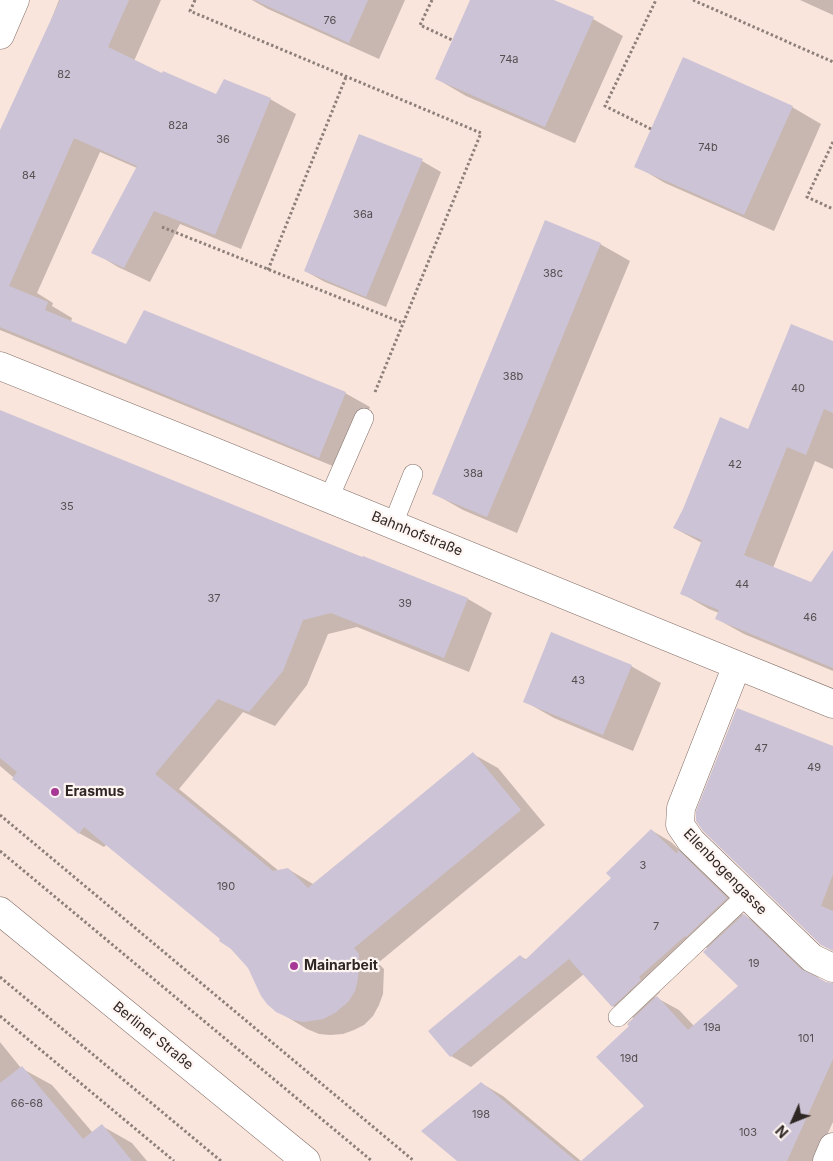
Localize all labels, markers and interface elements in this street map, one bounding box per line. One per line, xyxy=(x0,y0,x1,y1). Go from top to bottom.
house number: 76 xyxy=(324,14,336,28)
house number: 74a xyxy=(500,53,518,67)
house number: 82 xyxy=(57,68,71,82)
house number: 82a xyxy=(168,119,188,133)
house number: 36 xyxy=(216,133,230,147)
house number: 74b xyxy=(698,141,718,155)
house number: 84 xyxy=(22,169,36,183)
house number: 36a xyxy=(353,208,373,222)
house number: 38c xyxy=(543,267,563,281)
house number: 38b xyxy=(503,370,523,384)
house number: 40 xyxy=(791,382,805,396)
house number: 42 xyxy=(728,458,742,472)
house number: 38a xyxy=(463,467,483,481)
house number: 35 xyxy=(60,500,74,514)
street label: Bahnhofstraße xyxy=(369,508,465,560)
house number: 44 xyxy=(735,578,749,592)
house number: 37 xyxy=(207,592,221,606)
house number: 39 xyxy=(398,597,412,611)
house number: 46 xyxy=(803,611,817,625)
house number: 43 xyxy=(571,674,585,688)
house number: 47 xyxy=(754,742,768,756)
house number: 49 xyxy=(807,761,821,775)
place label: Erasmus xyxy=(65,784,124,800)
marker: Erasmus xyxy=(49,786,61,798)
street label: Ellenbogengasse xyxy=(680,826,770,918)
house number: 3 xyxy=(640,859,646,873)
house number: 190 xyxy=(217,880,235,894)
house number: 7 xyxy=(653,920,659,934)
house number: 19 xyxy=(748,957,760,971)
place label: Mainarbeit xyxy=(304,958,378,974)
marker: Mainarbeit xyxy=(288,960,300,972)
street label: Berliner Straße xyxy=(109,998,197,1074)
house number: 19a xyxy=(703,1021,721,1035)
house number: 101 xyxy=(798,1032,814,1046)
house number: 19d xyxy=(620,1052,638,1066)
north arrow xyxy=(768,1096,818,1146)
house number: 66-68 xyxy=(11,1097,43,1111)
house number: 198 xyxy=(472,1108,490,1122)
text: N xyxy=(772,1122,792,1142)
house number: 103 xyxy=(739,1126,757,1140)

